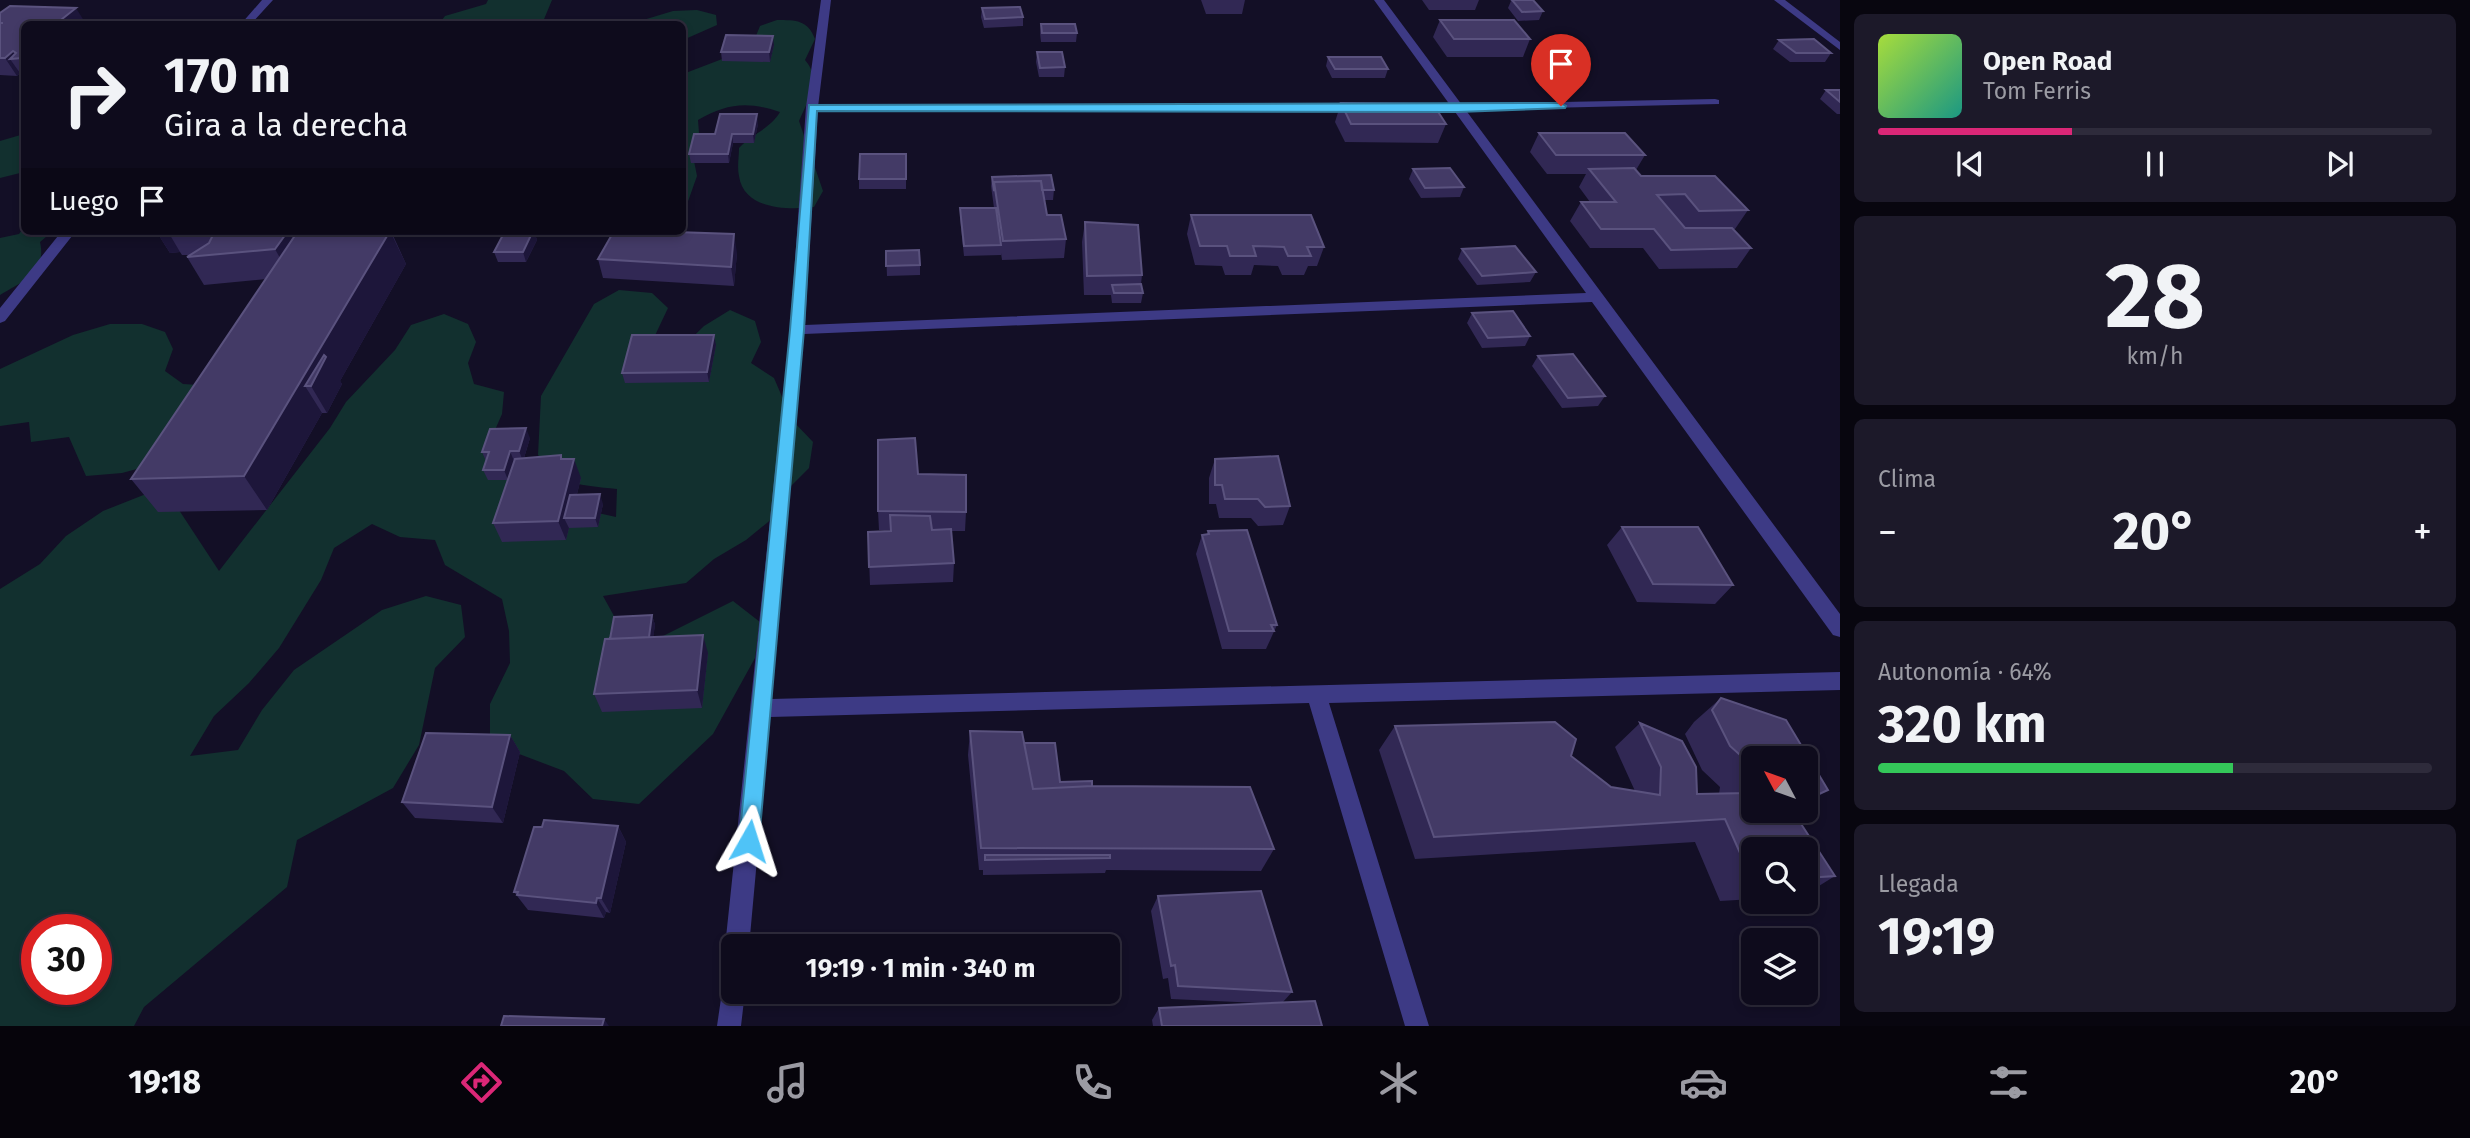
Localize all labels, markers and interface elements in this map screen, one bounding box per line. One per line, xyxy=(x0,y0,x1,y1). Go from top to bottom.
pin xyxy=(1531,34,1591,106)
icon: arrive xyxy=(1542,45,1580,83)
text: 170 m xyxy=(164,46,291,105)
text: Open Road xyxy=(1983,46,2112,77)
icon: right xyxy=(49,49,140,140)
text: Tom Ferris xyxy=(1983,77,2091,105)
text: Gira a la derecha xyxy=(164,106,408,144)
icon: previous xyxy=(1951,145,1989,183)
icon: pause xyxy=(2136,145,2174,183)
icon: next xyxy=(2321,145,2359,183)
icon: arrive xyxy=(133,182,171,220)
text: Luego xyxy=(49,186,119,217)
text: 28 xyxy=(2105,242,2205,351)
text: km/h xyxy=(2127,342,2183,370)
text: Clima xyxy=(1878,465,1936,493)
text: 20° xyxy=(2113,500,2197,563)
text: − xyxy=(1878,509,1897,555)
text: + xyxy=(2413,509,2432,555)
text: Autonomía · 64% xyxy=(1878,658,2052,686)
text: 320 km xyxy=(1878,693,2047,756)
north arrow xyxy=(1741,746,1818,822)
map controls xyxy=(1741,746,1818,1005)
position arrow xyxy=(712,804,786,878)
button: search xyxy=(1741,837,1818,914)
text: Llegada xyxy=(1878,870,1959,898)
text: 19:19 xyxy=(1878,905,1995,968)
speed limit sign: 30 xyxy=(21,914,112,1005)
button: layers xyxy=(1741,928,1818,1005)
text: 19:19 · 1 min · 340 m xyxy=(806,953,1035,984)
icon: directions xyxy=(457,1058,506,1107)
icon: music xyxy=(763,1058,812,1107)
icon: phone xyxy=(1068,1058,1117,1107)
icon: climate xyxy=(1374,1058,1423,1107)
icon: car xyxy=(1679,1058,1728,1107)
icon: filters xyxy=(1984,1058,2033,1107)
text: 19:18 xyxy=(128,1063,201,1101)
text: 20° xyxy=(2290,1063,2342,1101)

